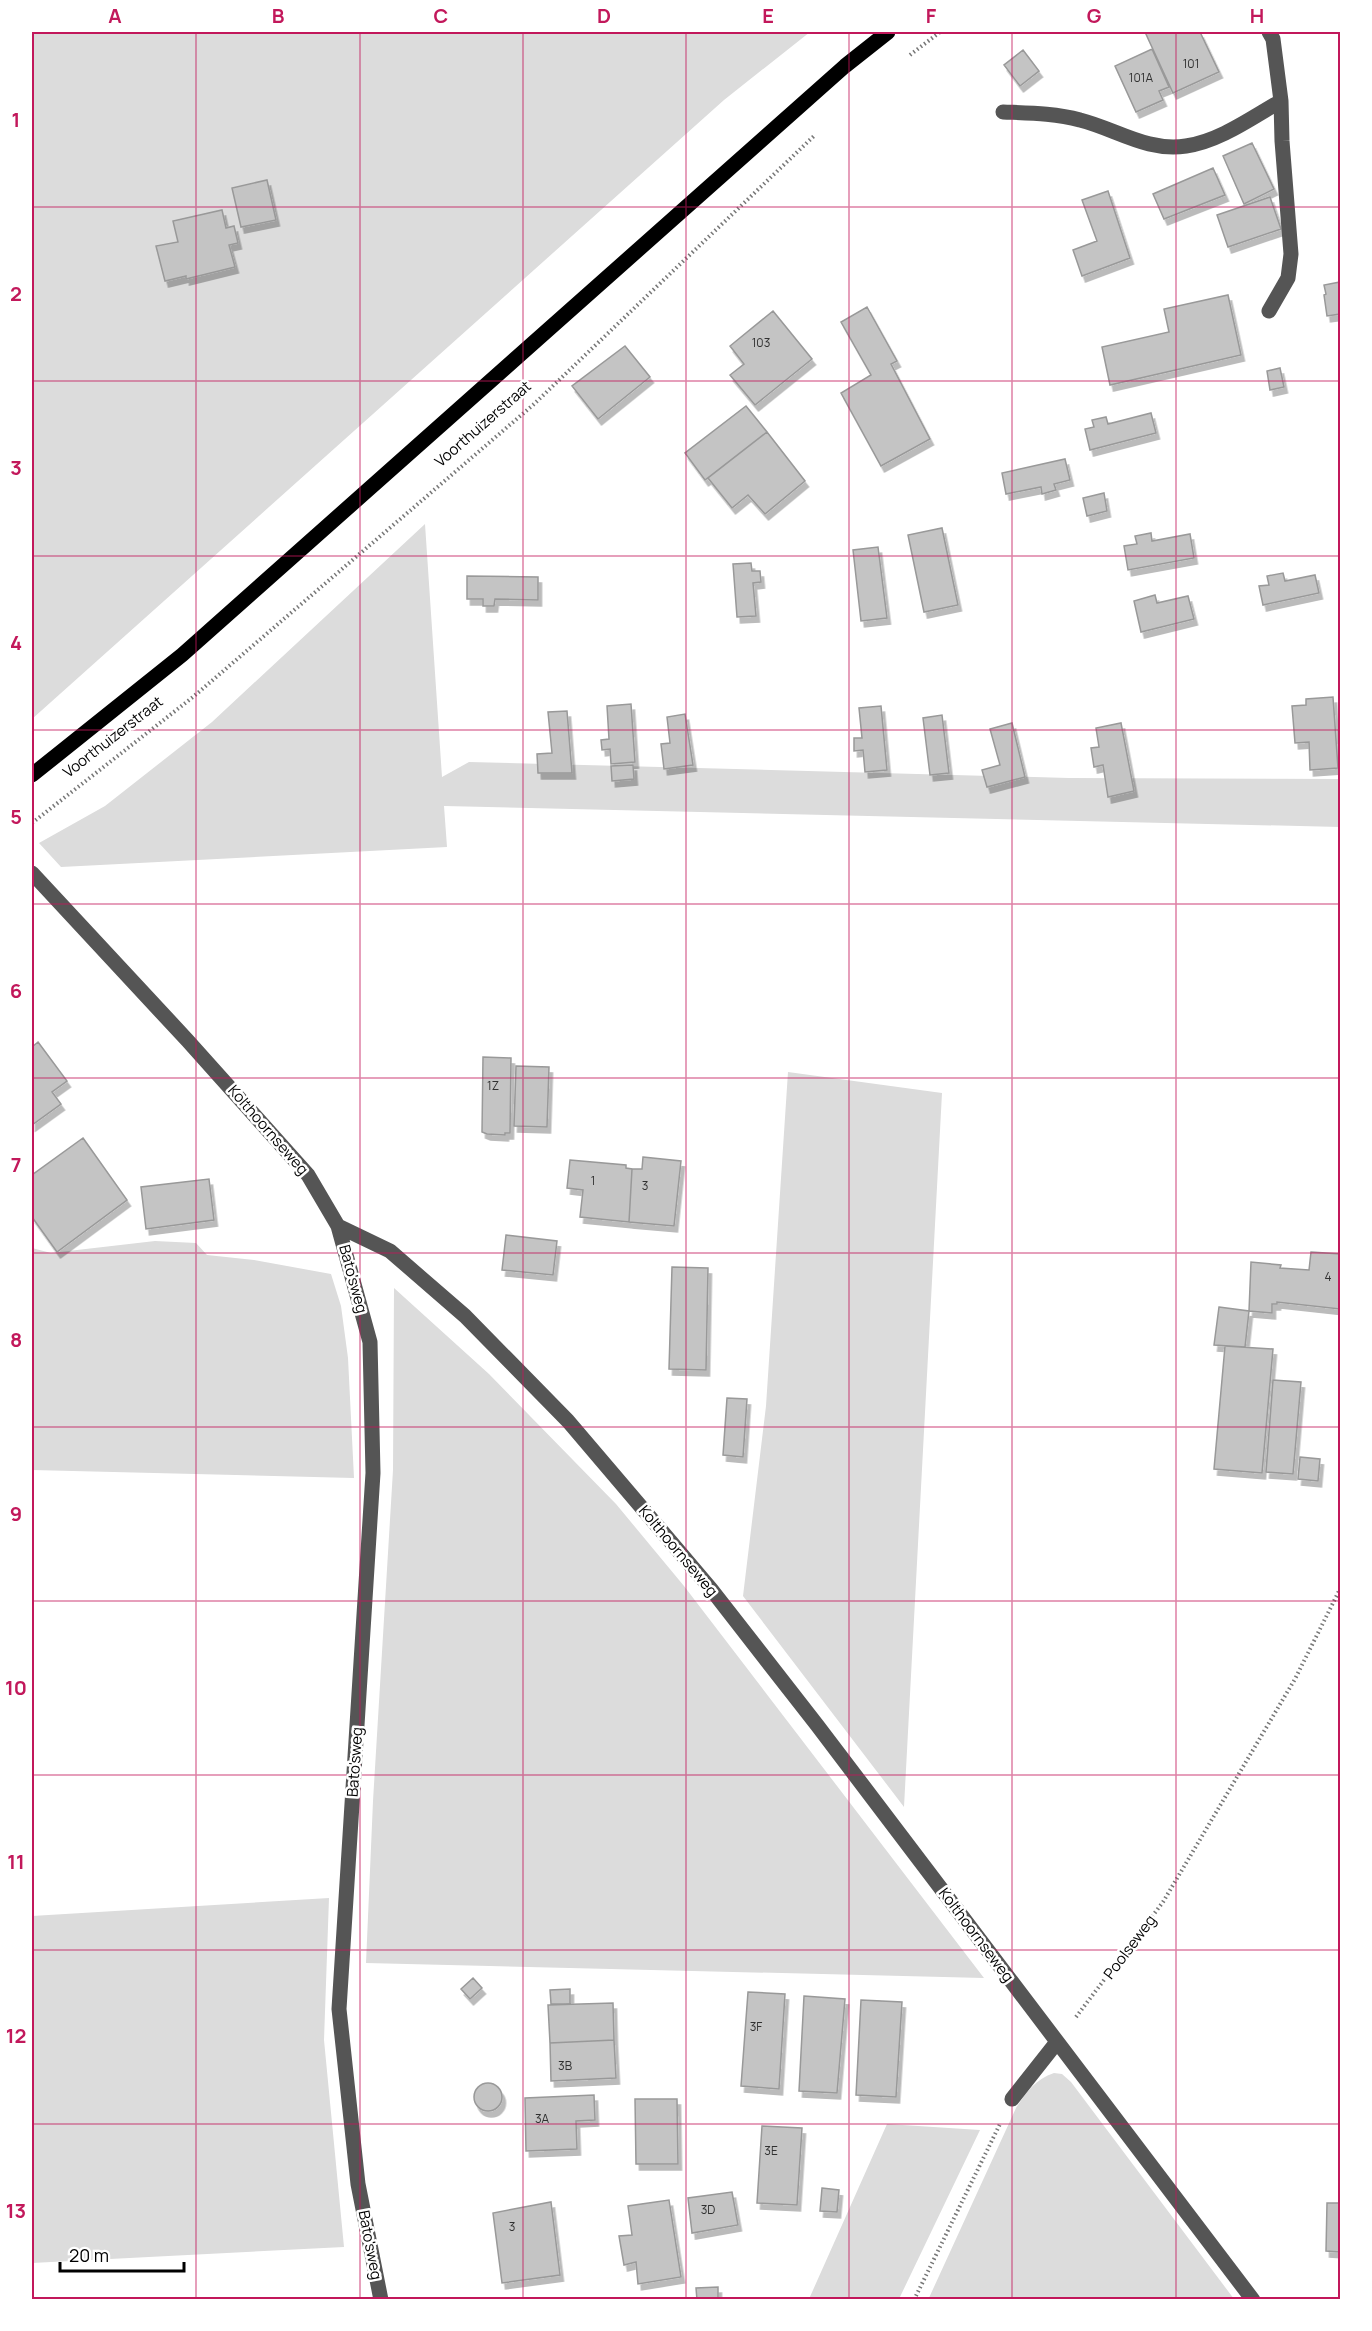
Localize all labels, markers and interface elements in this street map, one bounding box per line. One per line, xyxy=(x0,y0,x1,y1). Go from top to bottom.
text: A xyxy=(108,2,122,29)
text: B xyxy=(272,2,285,29)
text: C xyxy=(434,2,448,29)
text: D xyxy=(597,2,611,29)
text: E xyxy=(762,2,774,29)
text: F xyxy=(926,2,937,29)
text: G xyxy=(1087,2,1102,29)
text: H xyxy=(1250,2,1264,29)
house number: 101 xyxy=(1183,55,1199,72)
house number: 101A xyxy=(1129,69,1154,86)
text: 1 xyxy=(12,106,20,133)
text: 2 xyxy=(10,280,22,307)
house number: 103 xyxy=(752,334,770,351)
street label: Voorthuizerstraat xyxy=(430,376,535,471)
text: 3 xyxy=(10,454,22,481)
text: 4 xyxy=(10,629,22,656)
street label: Voorthuizerstraat xyxy=(58,691,167,782)
text: 5 xyxy=(10,803,22,830)
text: 6 xyxy=(10,977,22,1004)
house number: 1Z xyxy=(487,1077,499,1094)
street label: Kolthoornseweg xyxy=(223,1080,313,1179)
text: 7 xyxy=(11,1151,21,1178)
house number: 1 xyxy=(591,1172,595,1189)
house number: 3 xyxy=(642,1177,648,1194)
street label: Bato'sweg xyxy=(334,1242,373,1315)
house number: 4 xyxy=(1324,1268,1332,1285)
text: 8 xyxy=(10,1326,22,1353)
text: 9 xyxy=(10,1500,22,1527)
street label: Kolthoornseweg xyxy=(634,1501,723,1601)
text: 10 xyxy=(5,1674,27,1701)
street label: Bato'sweg xyxy=(342,1726,367,1798)
text: 11 xyxy=(7,1848,25,1875)
street label: Kolthoornseweg xyxy=(934,1883,1019,1986)
street label: Poolseweg xyxy=(1099,1910,1161,1983)
house number: 3F xyxy=(750,2018,762,2035)
text: 12 xyxy=(6,2022,26,2049)
house number: 3B xyxy=(558,2057,572,2074)
house number: 3A xyxy=(535,2110,550,2127)
house number: 3E xyxy=(764,2142,778,2159)
text: 13 xyxy=(6,2197,26,2224)
house number: 3D xyxy=(701,2201,715,2218)
street label: Bato'sweg xyxy=(353,2208,387,2281)
house number: 3 xyxy=(509,2218,515,2235)
scale bar xyxy=(60,2235,184,2273)
text: 20 m xyxy=(69,2243,109,2267)

